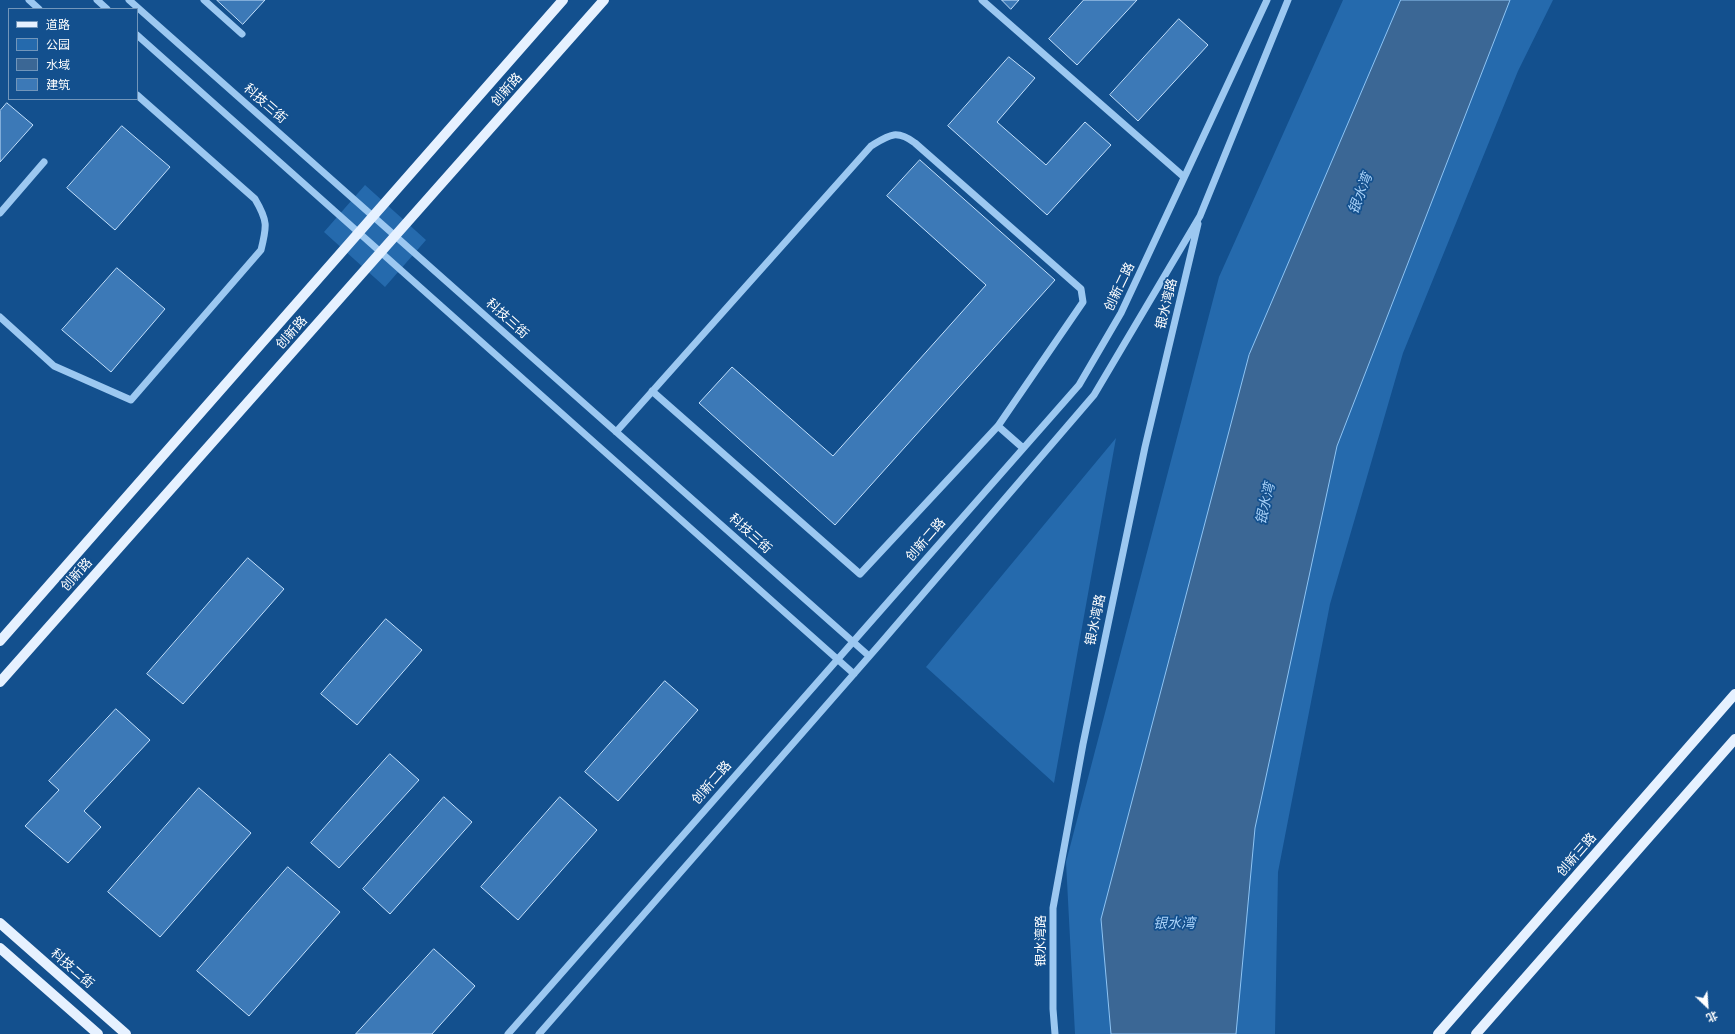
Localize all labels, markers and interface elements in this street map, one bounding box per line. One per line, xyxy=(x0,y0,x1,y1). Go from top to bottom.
legend xyxy=(8,8,138,100)
text: 道路 xyxy=(46,17,70,33)
text: 公园 xyxy=(46,37,70,53)
text: 水域 xyxy=(46,57,70,73)
street label: 创新路 xyxy=(488,70,526,110)
text: 建筑 xyxy=(46,77,70,93)
street label: 科技三街 xyxy=(240,81,290,127)
water label: 银水湾 xyxy=(1346,171,1376,217)
street label: 创新二路 xyxy=(1102,260,1138,314)
street label: 银水湾路 xyxy=(1153,277,1181,331)
street label: 科技三街 xyxy=(482,296,532,342)
street label: 创新路 xyxy=(273,313,311,353)
water label: 银水湾 xyxy=(1253,482,1279,526)
street label: 科技三街 xyxy=(725,511,775,557)
street label: 创新二路 xyxy=(903,515,949,565)
street label: 创新路 xyxy=(58,555,96,595)
street label: 银水湾路 xyxy=(1083,593,1109,647)
street label: 创新二路 xyxy=(689,758,735,808)
street label: 创新三路 xyxy=(1554,830,1600,880)
street label: 银水湾路 xyxy=(1033,915,1049,967)
water label: 银水湾 xyxy=(1153,916,1195,932)
street label: 科技二街 xyxy=(47,946,97,992)
north arrow xyxy=(1687,986,1727,1026)
text: 北 xyxy=(1704,1008,1720,1026)

